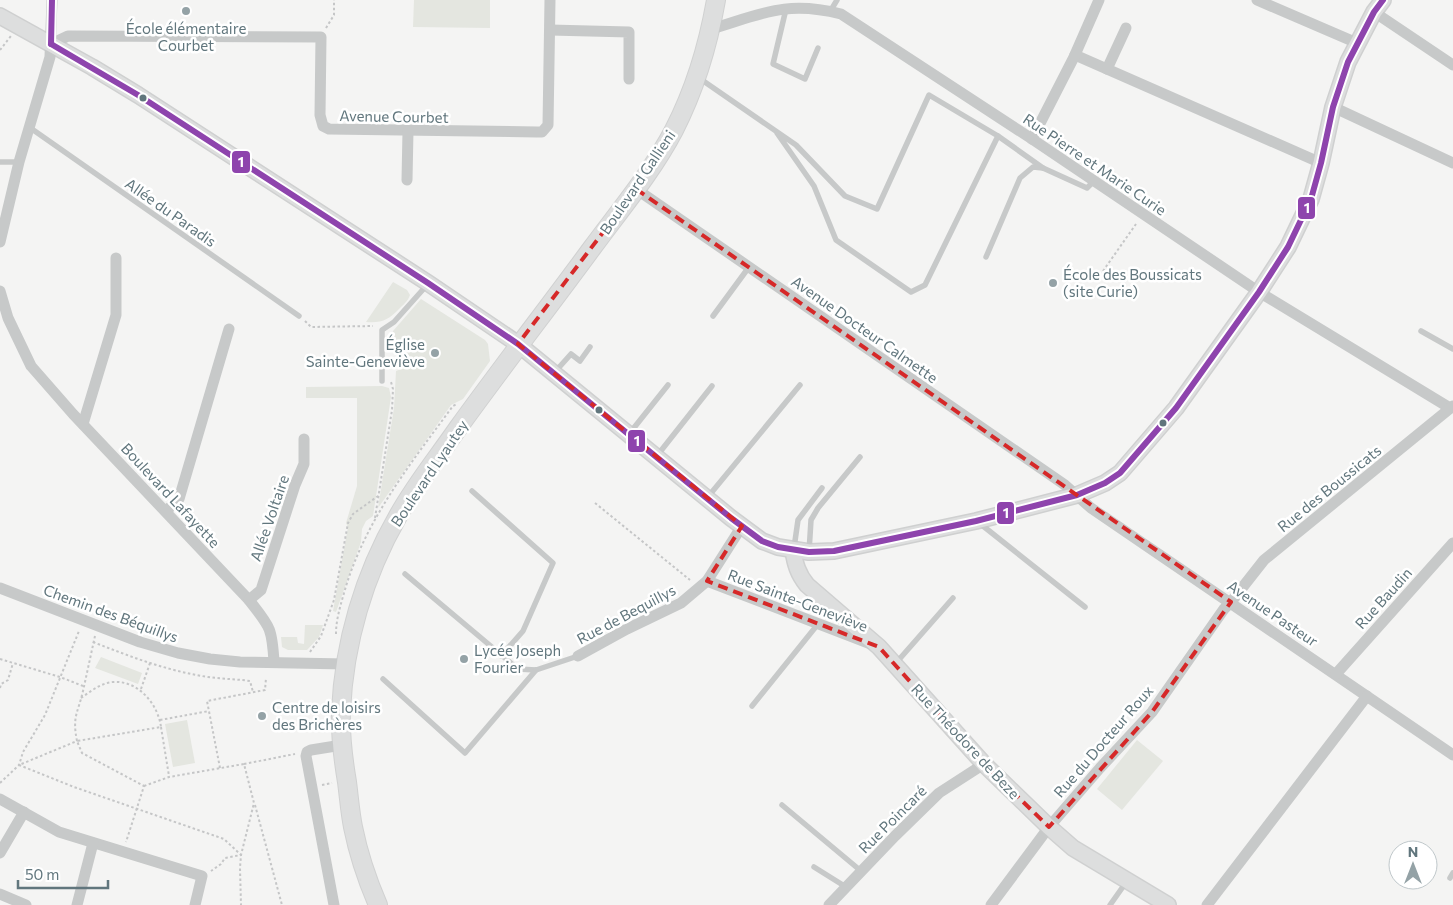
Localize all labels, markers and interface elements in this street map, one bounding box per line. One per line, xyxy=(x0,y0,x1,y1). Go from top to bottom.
marker: École élémentaire Courbet xyxy=(180,5,192,17)
place label: École élémentaire Courbet xyxy=(126,18,246,54)
unlabelled marker xyxy=(138,93,148,103)
street label: Avenue Courbet xyxy=(339,106,449,126)
street label: Rue Pierre et Marie Curie xyxy=(1020,109,1170,219)
street label: Boulevard Gallieni xyxy=(595,126,679,238)
line badge: 1 xyxy=(231,150,251,174)
text: 1 xyxy=(238,153,244,170)
street label: Allée du Paradis xyxy=(122,174,220,250)
line badge: 1 xyxy=(1297,196,1316,220)
text: 1 xyxy=(1304,199,1310,216)
place label: École des Boussicats (site Curie) xyxy=(1063,264,1202,300)
street label: Avenue Docteur Calmette xyxy=(788,272,942,386)
marker: École des Boussicats (site Curie) xyxy=(1047,277,1059,289)
place label: Église Sainte-Geneviève xyxy=(306,334,425,370)
marker: Église Sainte-Geneviève xyxy=(429,347,441,359)
unlabelled marker xyxy=(594,405,604,415)
street label: Boulevard Lyautey xyxy=(387,416,471,530)
unlabelled marker xyxy=(1158,418,1168,428)
line badge: 1 xyxy=(627,429,646,453)
text: 1 xyxy=(634,432,640,449)
street label: Boulevard Lafayette xyxy=(118,439,224,551)
street label: Rue des Boussicats xyxy=(1274,441,1385,535)
street label: Allée Voltaire xyxy=(246,472,292,564)
line badge: 1 xyxy=(996,501,1015,525)
text: 1 xyxy=(1003,504,1009,521)
street label: Rue Baudin xyxy=(1351,564,1415,632)
street label: Rue Sainte-Geneviève xyxy=(726,565,871,635)
street label: Avenue Pasteur xyxy=(1224,576,1322,650)
street label: Chemin des Béquillys xyxy=(41,580,181,646)
street label: Rue de Bequillys xyxy=(574,580,679,648)
place label: Lycée Joseph Fourier xyxy=(474,641,561,676)
marker: Lycée Joseph Fourier xyxy=(458,653,470,665)
street label: Rue Théodore de Beze xyxy=(908,680,1024,802)
street label: Rue du Docteur Roux xyxy=(1049,681,1157,801)
place label: Centre de loisirs des Brichères xyxy=(272,698,381,733)
marker: Centre de loisirs des Brichères xyxy=(256,710,268,722)
street label: Rue Poincaré xyxy=(854,781,930,857)
north arrow xyxy=(1388,840,1438,890)
text: N xyxy=(1408,843,1418,860)
scale bar xyxy=(18,858,108,890)
text: 50 m xyxy=(25,865,59,883)

